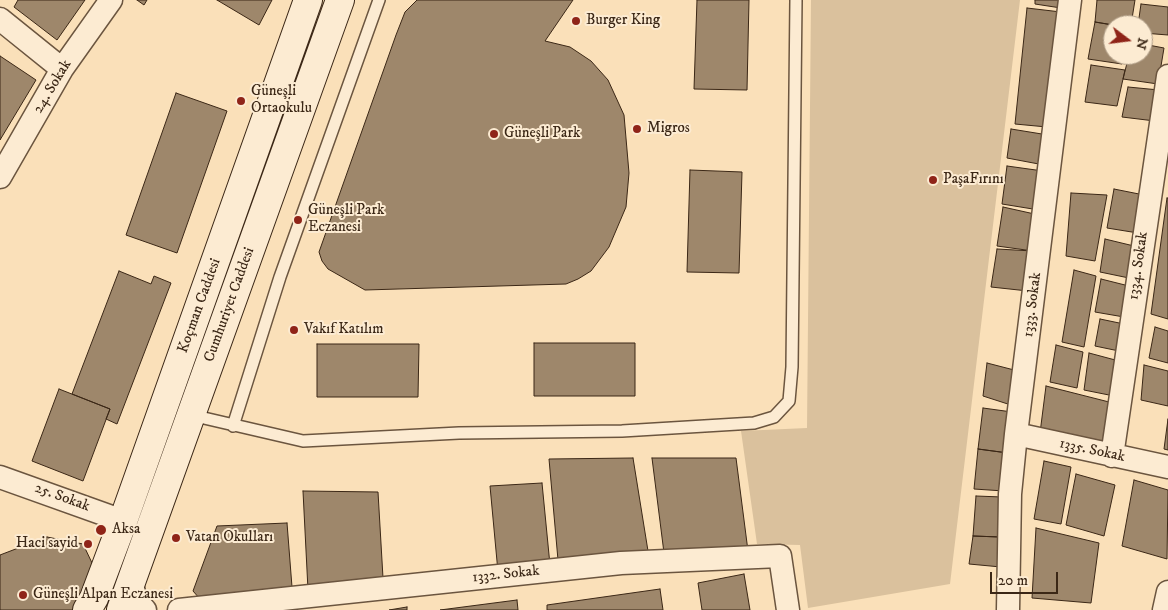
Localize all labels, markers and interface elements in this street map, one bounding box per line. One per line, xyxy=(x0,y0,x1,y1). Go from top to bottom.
place label: Burger King xyxy=(586,12,660,30)
marker: Burger King xyxy=(570,15,582,27)
north arrow xyxy=(1103,15,1153,65)
text: N xyxy=(1131,36,1152,52)
street label: 24. Sokak xyxy=(30,57,76,117)
place label: Güneşli Ortaokulu xyxy=(251,83,312,118)
marker: Güneşli Ortaokulu xyxy=(235,95,247,107)
place label: Migros xyxy=(647,120,690,138)
marker: Migros xyxy=(631,123,643,135)
place label: Güneşli Park xyxy=(504,125,580,143)
marker: Güneşli Park xyxy=(488,128,500,140)
place label: PaşaFırını xyxy=(943,171,1004,189)
marker: PaşaFırını xyxy=(927,174,939,186)
place label: Güneşli Park Eczanesi xyxy=(308,202,384,237)
marker: Güneşli Park Eczanesi xyxy=(292,214,304,226)
street label: 1334. Sokak xyxy=(1125,231,1153,301)
street label: Cumhuriyet Caddesi xyxy=(201,245,259,365)
street label: Koçman Caddesi xyxy=(175,256,225,356)
street label: 1333. Sokak xyxy=(1020,271,1046,339)
place label: Vakıf Katılım xyxy=(304,321,383,339)
marker: Vakıf Katılım xyxy=(288,324,300,336)
street label: 1335. Sokak xyxy=(1057,435,1127,467)
street label: 25. Sokak xyxy=(32,480,92,516)
place label: Aksa xyxy=(112,521,140,539)
marker: Aksa xyxy=(94,523,108,537)
place label: Vatan Okulları xyxy=(186,529,273,547)
marker: Vatan Okulları xyxy=(170,532,182,544)
place label: Haci sayid xyxy=(16,535,78,553)
marker: Haci sayid xyxy=(82,538,94,550)
scale bar xyxy=(993,562,1060,594)
street label: 1332. Sokak xyxy=(472,563,540,587)
text: 20 m xyxy=(998,571,1028,590)
place label: Güneşli Alpan Eczanesi xyxy=(33,586,173,604)
marker: Güneşli Alpan Eczanesi xyxy=(17,589,29,601)

